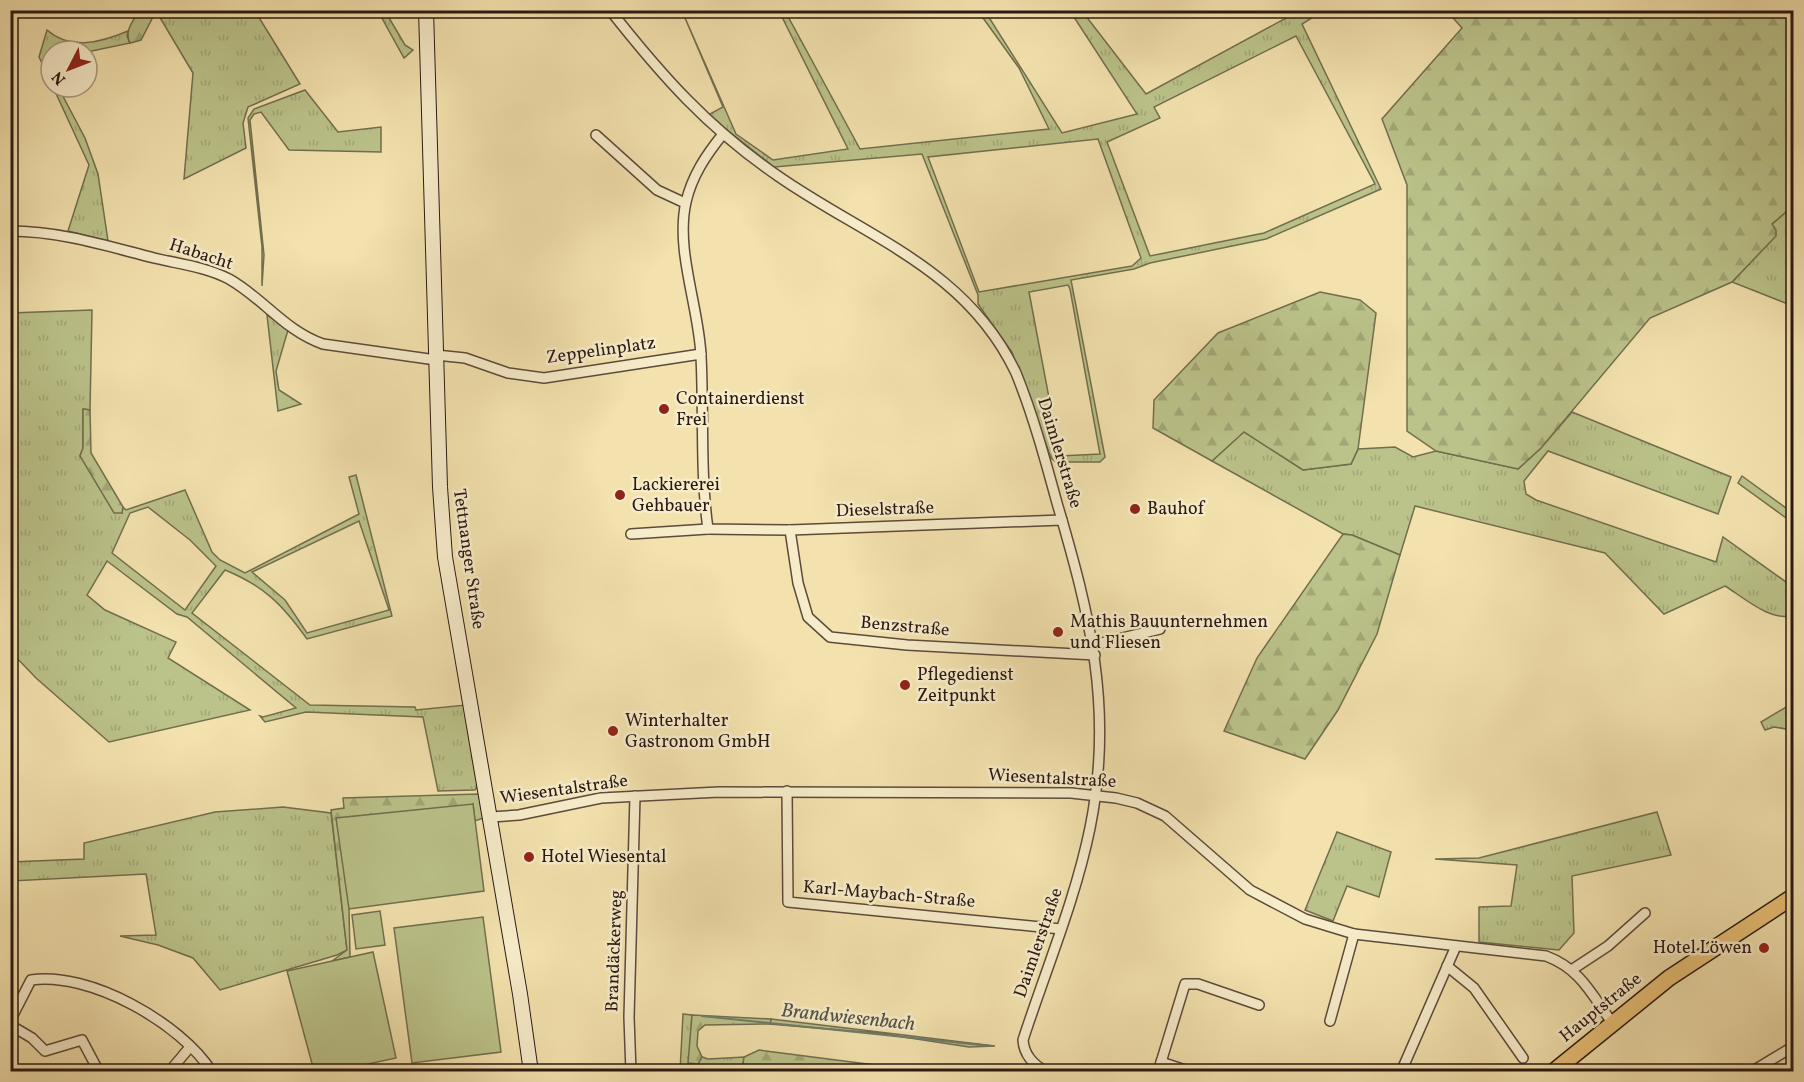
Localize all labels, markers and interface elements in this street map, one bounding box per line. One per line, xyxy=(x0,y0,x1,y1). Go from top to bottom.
north arrow xyxy=(39,39,99,99)
text: N xyxy=(47,66,71,89)
street label: Habacht xyxy=(166,233,236,277)
street label: Zeppelinplatz xyxy=(545,331,657,371)
place label: Containerdienst Frei xyxy=(676,387,804,433)
street label: Daimlerstraße xyxy=(1030,394,1088,512)
marker: Containerdienst Frei xyxy=(657,402,671,416)
place label: Lackiererei Gehbauer xyxy=(632,473,720,519)
street label: Tettnanger Straße xyxy=(446,487,490,631)
marker: Lackiererei Gehbauer xyxy=(613,488,627,502)
street label: Dieselstraße xyxy=(835,496,935,524)
place label: Bauhof xyxy=(1147,497,1206,522)
marker: Bauhof xyxy=(1128,502,1142,516)
place label: Mathis Bauunternehmen und Fliesen xyxy=(1070,610,1268,656)
street label: Benzstraße xyxy=(859,611,951,643)
marker: Mathis Bauunternehmen und Fliesen xyxy=(1051,625,1065,639)
place label: Pflegedienst Zeitpunkt xyxy=(917,663,1014,709)
marker: Pflegedienst Zeitpunkt xyxy=(898,678,912,692)
place label: Winterhalter Gastronom GmbH xyxy=(625,709,771,755)
marker: Winterhalter Gastronom GmbH xyxy=(606,724,620,738)
street label: Wiesentalstraße xyxy=(987,763,1117,795)
street label: Wiesentalstraße xyxy=(498,769,630,811)
place label: Hotel Wiesental xyxy=(541,845,666,870)
marker: Hotel Wiesental xyxy=(522,850,536,864)
street label: Karl-Maybach-Straße xyxy=(802,875,976,915)
street label: Daimlerstraße xyxy=(1009,885,1069,1001)
street label: Brandäckerweg xyxy=(600,889,630,1013)
place label: Hotel Löwen xyxy=(1653,936,1752,961)
marker: Hotel Löwen xyxy=(1757,941,1771,955)
street label: Hauptstraße xyxy=(1555,967,1647,1049)
water label: Brandwiesenbach xyxy=(780,997,916,1039)

